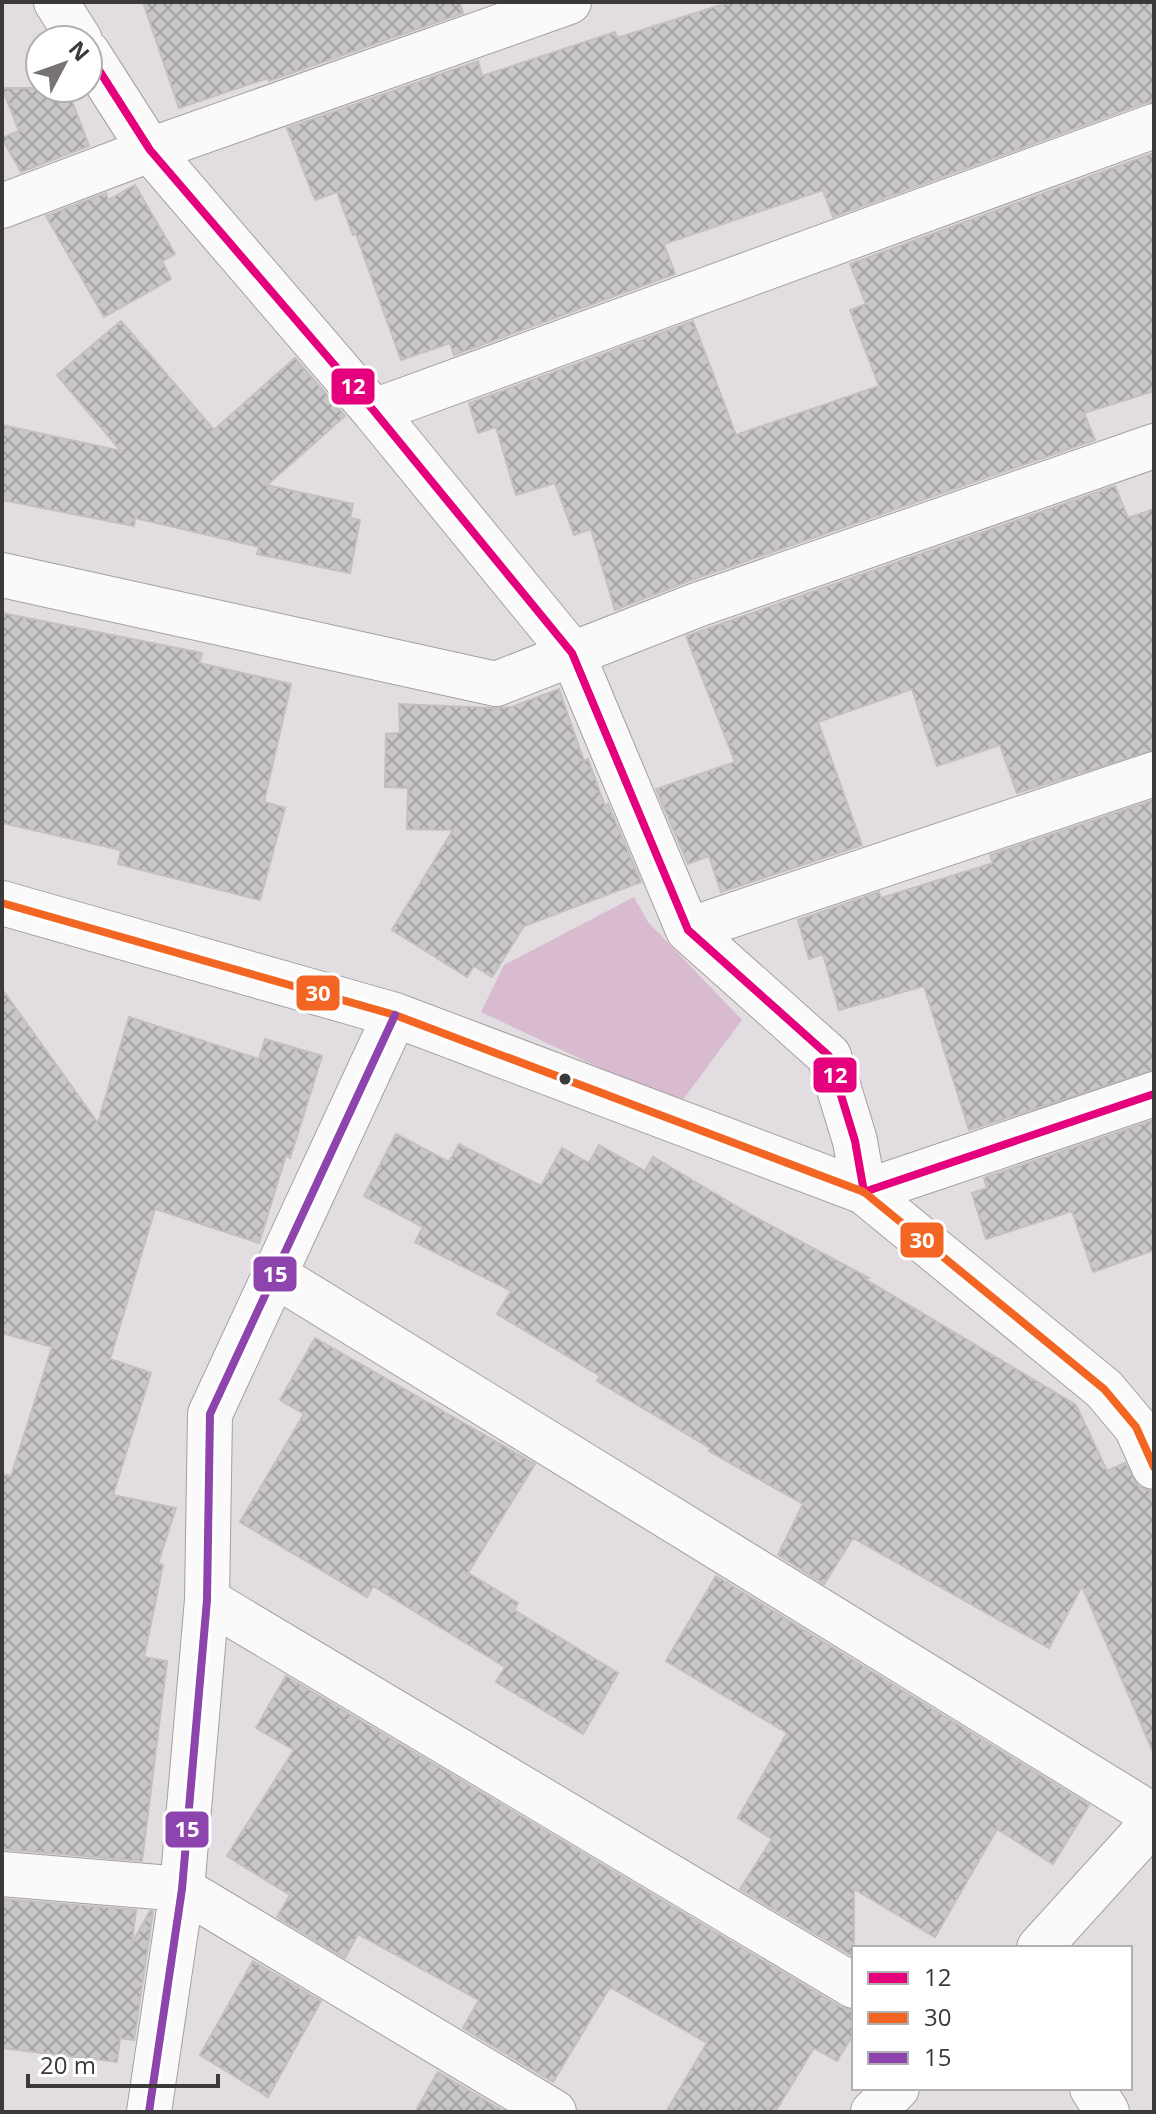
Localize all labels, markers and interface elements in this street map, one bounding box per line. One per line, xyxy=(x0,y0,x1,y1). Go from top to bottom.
north arrow xyxy=(24,24,104,104)
text: N xyxy=(63,34,97,67)
line badge: 12 xyxy=(330,367,376,406)
text: 12 xyxy=(340,370,366,400)
line badge: 30 xyxy=(295,974,341,1012)
text: 30 xyxy=(305,977,331,1007)
line badge: 12 xyxy=(812,1056,858,1094)
text: 12 xyxy=(822,1059,848,1089)
unlabelled marker xyxy=(557,1071,573,1087)
line badge: 30 xyxy=(899,1221,945,1259)
text: 30 xyxy=(909,1224,935,1254)
line badge: 15 xyxy=(252,1255,298,1293)
text: 15 xyxy=(262,1258,288,1288)
line badge: 15 xyxy=(164,1810,210,1849)
text: 15 xyxy=(174,1813,200,1843)
legend xyxy=(852,1946,1132,2090)
text: 12 xyxy=(924,1960,951,1993)
text: 30 xyxy=(924,2000,951,2033)
scale bar xyxy=(28,2038,218,2088)
text: 15 xyxy=(924,2040,951,2073)
text: 20 m xyxy=(40,2048,96,2081)

